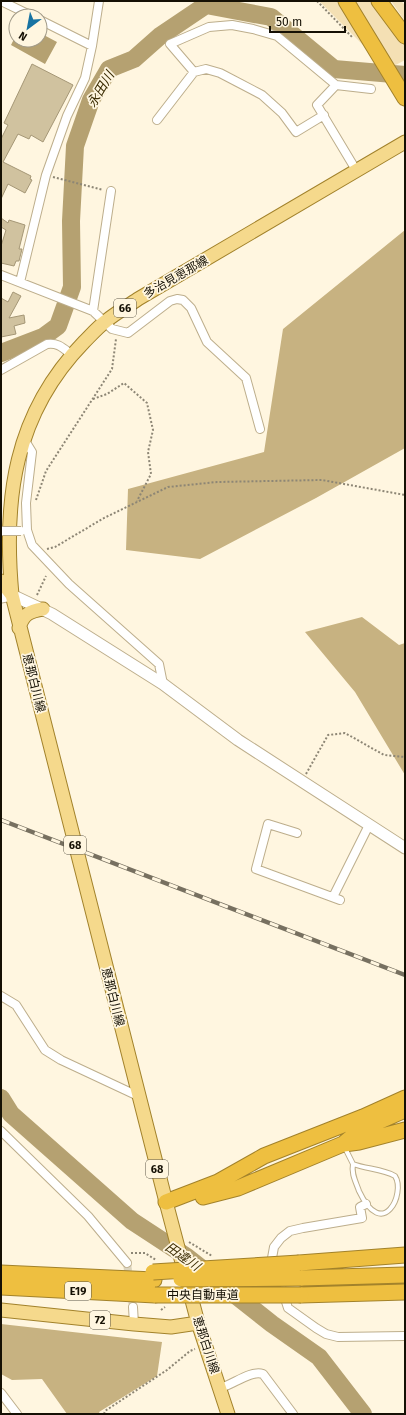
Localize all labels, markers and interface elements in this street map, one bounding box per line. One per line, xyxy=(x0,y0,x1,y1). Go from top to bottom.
north arrow xyxy=(8,8,48,48)
scale bar xyxy=(270,8,345,34)
text: 50 m xyxy=(276,15,302,29)
text: N xyxy=(16,29,30,44)
water label: 永田川 xyxy=(84,67,118,110)
street label: 多治見恵那線 xyxy=(141,253,211,301)
road number: 66 xyxy=(114,299,136,317)
street label: 恵那白川線 xyxy=(20,652,48,714)
road number: 68 xyxy=(64,836,86,854)
street label: 恵那白川線 xyxy=(99,966,127,1028)
road number: 68 xyxy=(146,1160,168,1178)
water label: 田違川 xyxy=(162,1239,205,1275)
road number: E19 xyxy=(65,1282,91,1300)
street label: 中央自動車道 xyxy=(167,1288,239,1302)
road number: 72 xyxy=(90,1311,110,1329)
street label: 恵那白川線 xyxy=(190,1314,222,1376)

